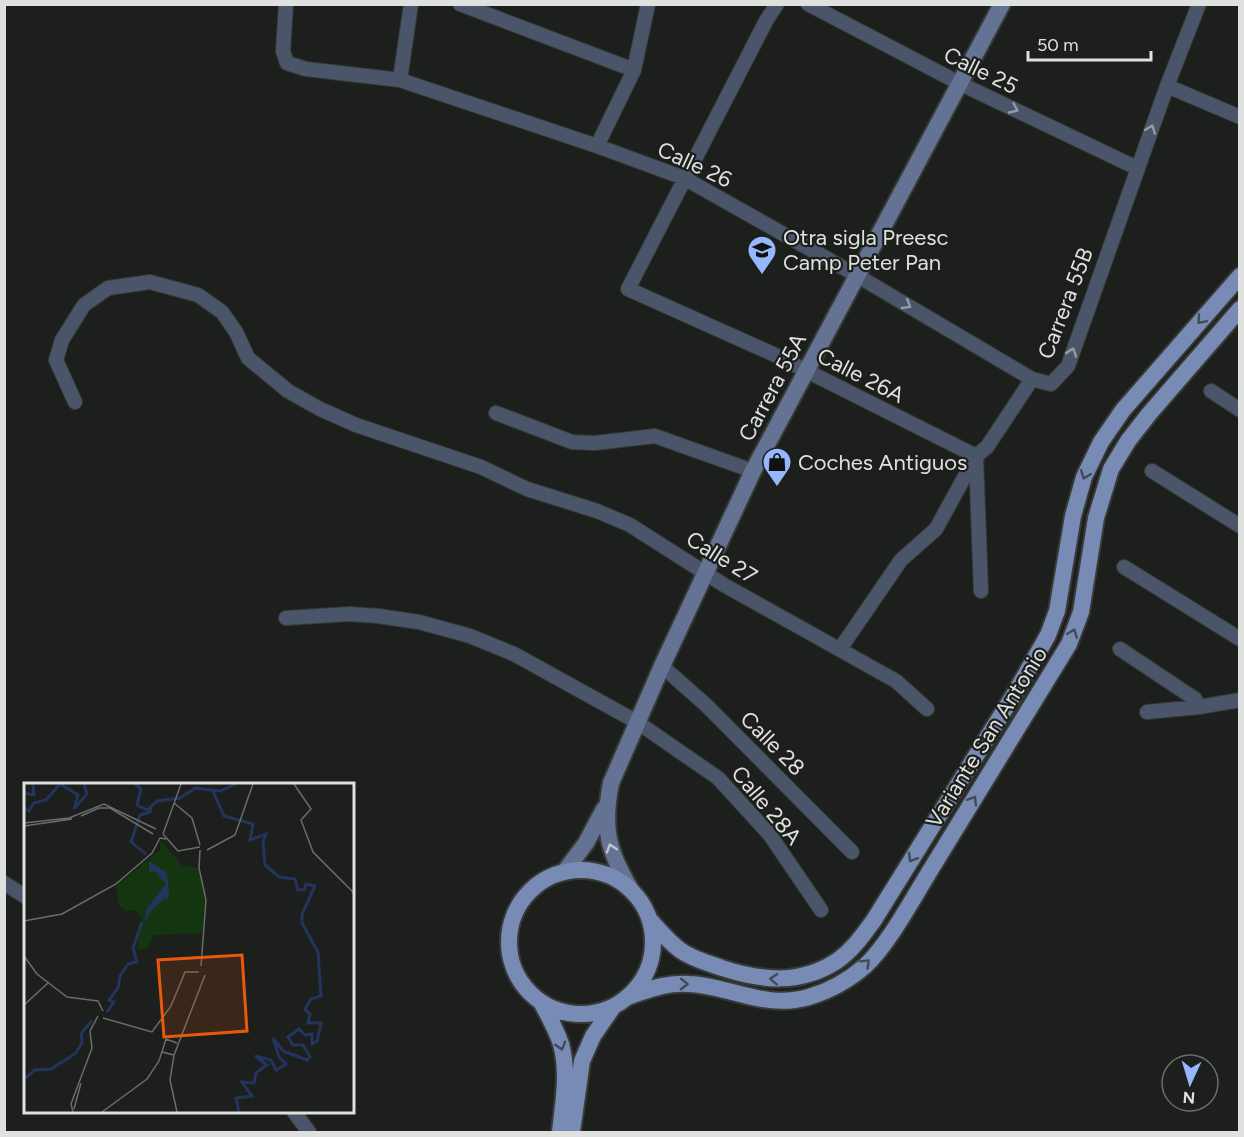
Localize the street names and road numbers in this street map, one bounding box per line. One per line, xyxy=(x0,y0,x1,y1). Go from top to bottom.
street label: Calle 25 xyxy=(939,41,1022,100)
street label: Calle 26 xyxy=(653,136,736,193)
street label: Carrera 55B xyxy=(1032,244,1099,363)
street label: Carrera 55A xyxy=(733,329,812,446)
street label: Calle 26A xyxy=(813,342,909,409)
street label: Calle 27 xyxy=(681,525,762,590)
street label: Variante San Antonio xyxy=(920,642,1053,833)
street label: Calle 28 xyxy=(735,706,810,781)
street label: Calle 28A xyxy=(726,760,808,850)

